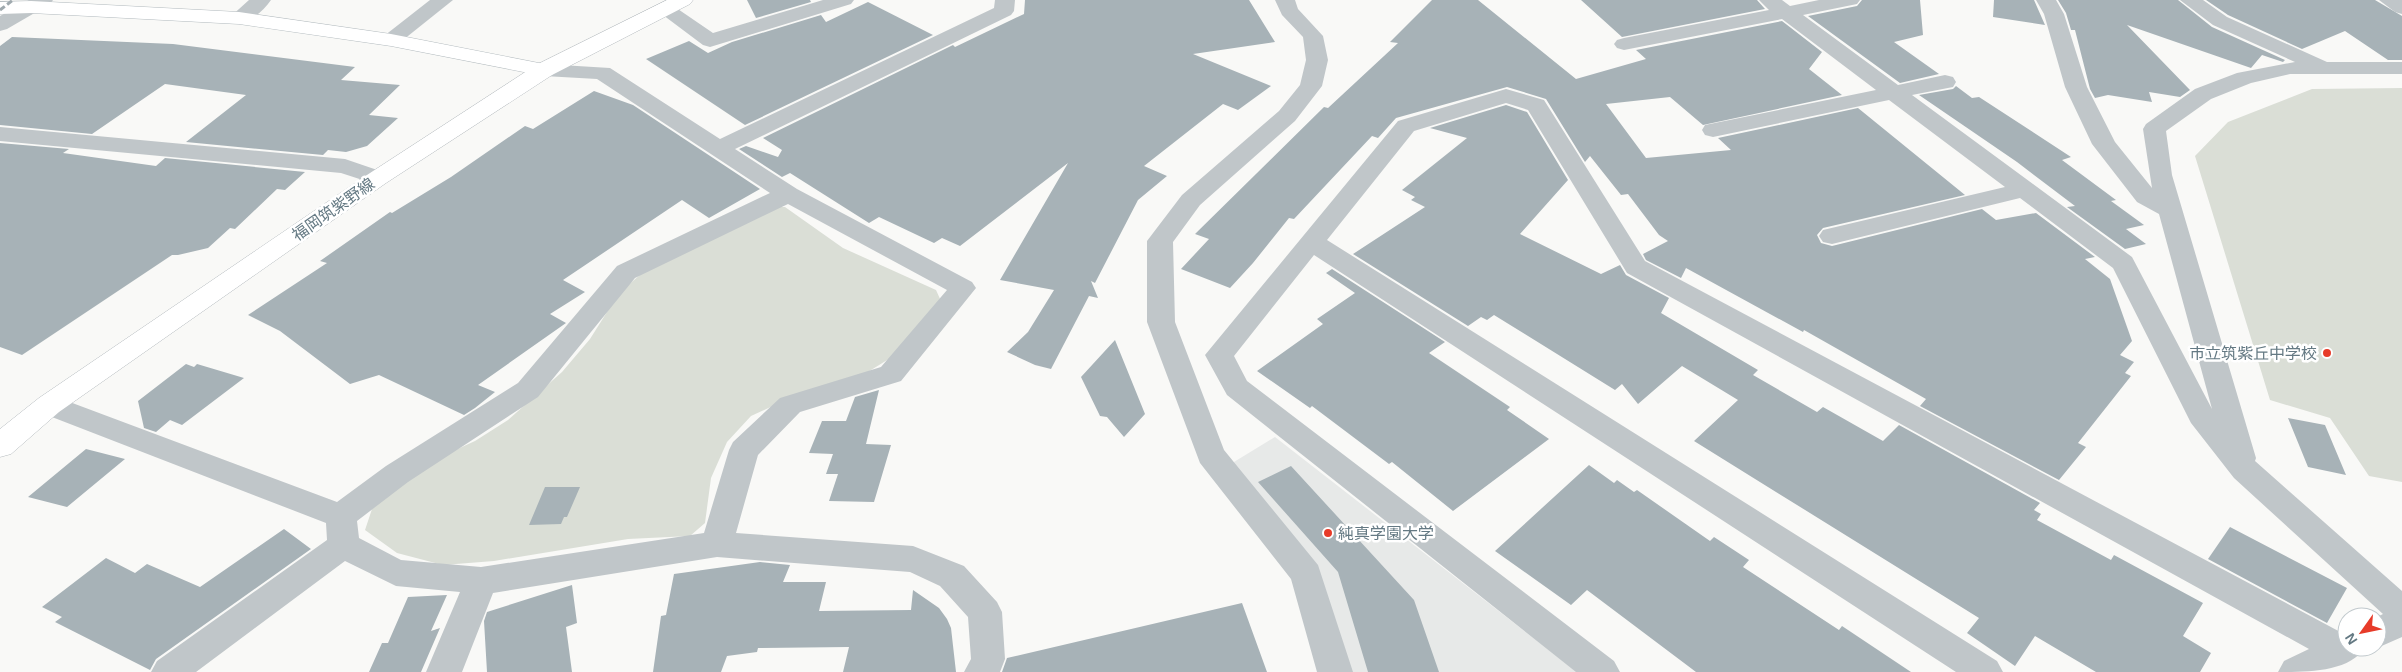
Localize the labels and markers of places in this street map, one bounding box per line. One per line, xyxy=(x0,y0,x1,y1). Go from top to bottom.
place label: 市立筑紫丘中学校 xyxy=(2189,345,2317,362)
marker: 市立筑紫丘中学校 xyxy=(2321,347,2333,359)
place label: 純真学園大学 xyxy=(1338,525,1434,542)
marker: 純真学園大学 xyxy=(1322,527,1334,539)

